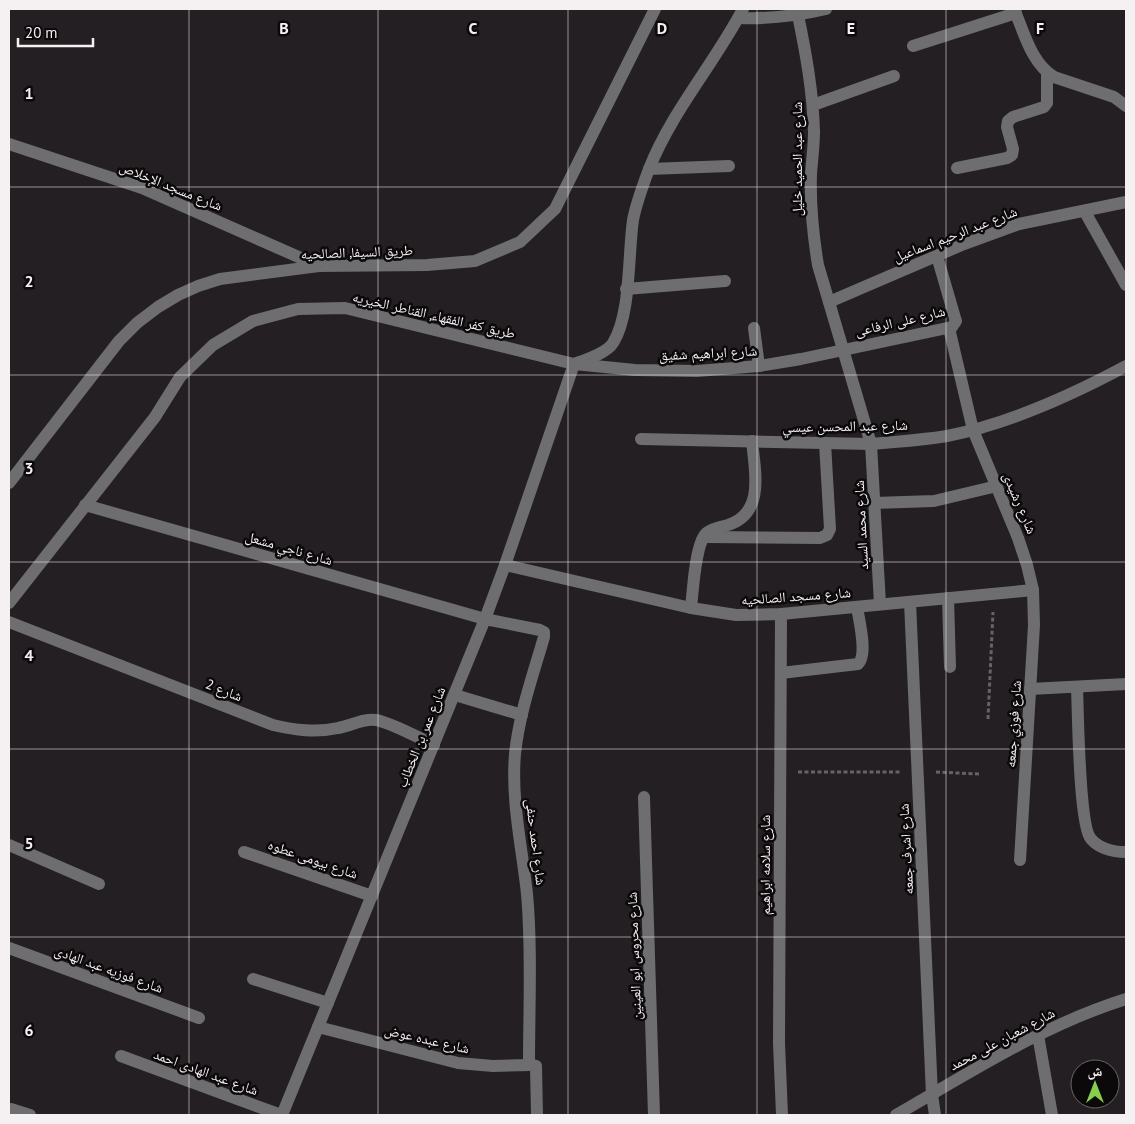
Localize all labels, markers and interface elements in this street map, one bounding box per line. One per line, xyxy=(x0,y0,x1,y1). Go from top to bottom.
scale bar xyxy=(18,15,92,47)
text: B xyxy=(279,18,289,38)
text: C xyxy=(469,18,478,38)
text: D xyxy=(657,18,667,38)
text: E xyxy=(847,18,855,38)
text: F xyxy=(1036,18,1044,38)
text: 20 m xyxy=(25,23,58,42)
text: 1 xyxy=(24,83,34,103)
street label: شارع عبد الحميد خليل xyxy=(788,102,807,216)
street label: شارع مسجد الإخلاص xyxy=(117,157,225,216)
street label: شارع عبد الرحيم اسماعيل xyxy=(891,202,1020,267)
street label: طريق السيفا, الصالحيه xyxy=(301,241,413,264)
text: 2 xyxy=(24,271,34,291)
street label: طريق كفر الفقهاء, القناطر الخيريه xyxy=(351,288,517,343)
street label: شارع على الرفاعى xyxy=(853,302,947,341)
street label: شارع ابراهيم شفيق xyxy=(658,341,758,366)
street label: شارع عبد المحسن عيسي xyxy=(782,416,908,439)
text: 3 xyxy=(24,458,34,478)
street label: شارع رشيدى xyxy=(998,469,1041,537)
street label: شارع محمد السيد xyxy=(850,480,873,570)
street label: شارع ناجي مشعل xyxy=(243,527,335,571)
street label: شارع مسجد الصالحيه xyxy=(740,583,852,610)
text: 4 xyxy=(24,645,34,665)
street label: شارع 2 xyxy=(203,675,245,706)
street label: شارع فوزي جمعه xyxy=(1001,680,1028,768)
street label: شارع عمر بن الخطاب xyxy=(393,684,450,790)
street label: شارع احمد حنفى xyxy=(521,798,550,886)
street label: شارع اشرف جمعه xyxy=(895,803,918,895)
street label: شارع سلامه ابراهيم xyxy=(756,815,775,915)
text: 5 xyxy=(24,833,34,853)
street label: شارع بيومى عطوه xyxy=(265,835,360,884)
street label: شارع محروس ابو العينين xyxy=(623,892,646,1020)
street label: شارع فوزيه عبد الهادى xyxy=(52,941,166,998)
street label: شارع شعبان على محمد xyxy=(946,1004,1058,1075)
text: 6 xyxy=(24,1020,34,1040)
street label: شارع عبده عوض xyxy=(383,1020,471,1058)
street label: شارع عبد الهادى احمد xyxy=(151,1045,261,1100)
north arrow xyxy=(1070,1059,1120,1109)
text: ش xyxy=(1088,1062,1103,1080)

